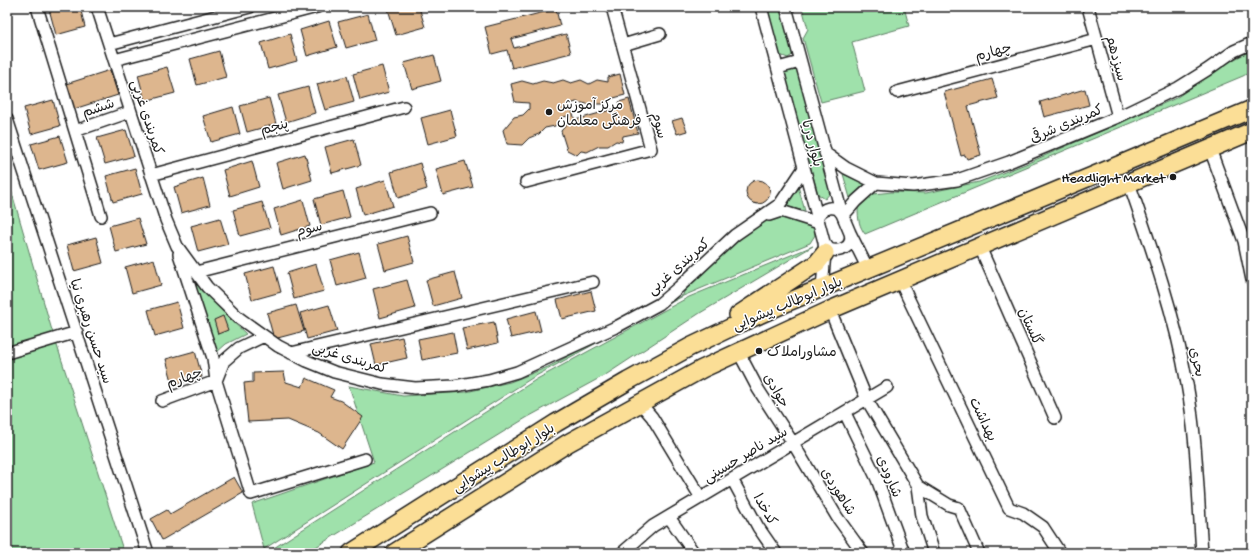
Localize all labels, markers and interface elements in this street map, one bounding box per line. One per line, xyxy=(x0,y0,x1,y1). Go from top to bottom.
street label: سیزدهم xyxy=(1100,34,1129,83)
street label: چهارم xyxy=(974,40,1014,66)
street label: کمربندی غربی xyxy=(126,78,166,157)
street label: ششم xyxy=(80,96,117,123)
place label: مرکز آموزش فرهنگی معلمان xyxy=(557,97,642,131)
street label: کمربندی شرقی xyxy=(1027,100,1106,148)
marker: مرکز آموزش فرهنگی معلمان xyxy=(544,107,554,117)
street label: سوم xyxy=(645,111,669,141)
street label: پنجم xyxy=(259,117,290,140)
street label: بلوار دریا xyxy=(796,118,825,169)
place label: Headlight Market xyxy=(1062,171,1166,188)
marker: Headlight Market xyxy=(1168,172,1178,182)
street label: سوم xyxy=(295,219,325,243)
street label: کمربندی غربی xyxy=(645,236,715,300)
street label: بلوار ابوطالب پیشوایی xyxy=(731,274,845,336)
street label: سید حسن رهبری نیا xyxy=(65,277,115,386)
street label: گلستان xyxy=(1013,305,1046,348)
street label: کمربندی غربی xyxy=(310,340,389,379)
place label: مشاوراملاک xyxy=(767,345,837,362)
marker: مشاوراملاک xyxy=(754,346,764,356)
street label: بحری xyxy=(1184,346,1207,379)
street label: چهارم xyxy=(165,365,205,394)
street label: جوادی xyxy=(758,371,792,412)
street label: بهداشت xyxy=(964,395,999,445)
street label: بلوار ابوطالب پیشوایی xyxy=(450,421,559,497)
street label: سید ناصر حسینی xyxy=(701,424,791,488)
street label: شارودی xyxy=(871,453,904,501)
street label: شاهوردی xyxy=(816,465,858,519)
street label: کدخدا xyxy=(748,491,780,529)

